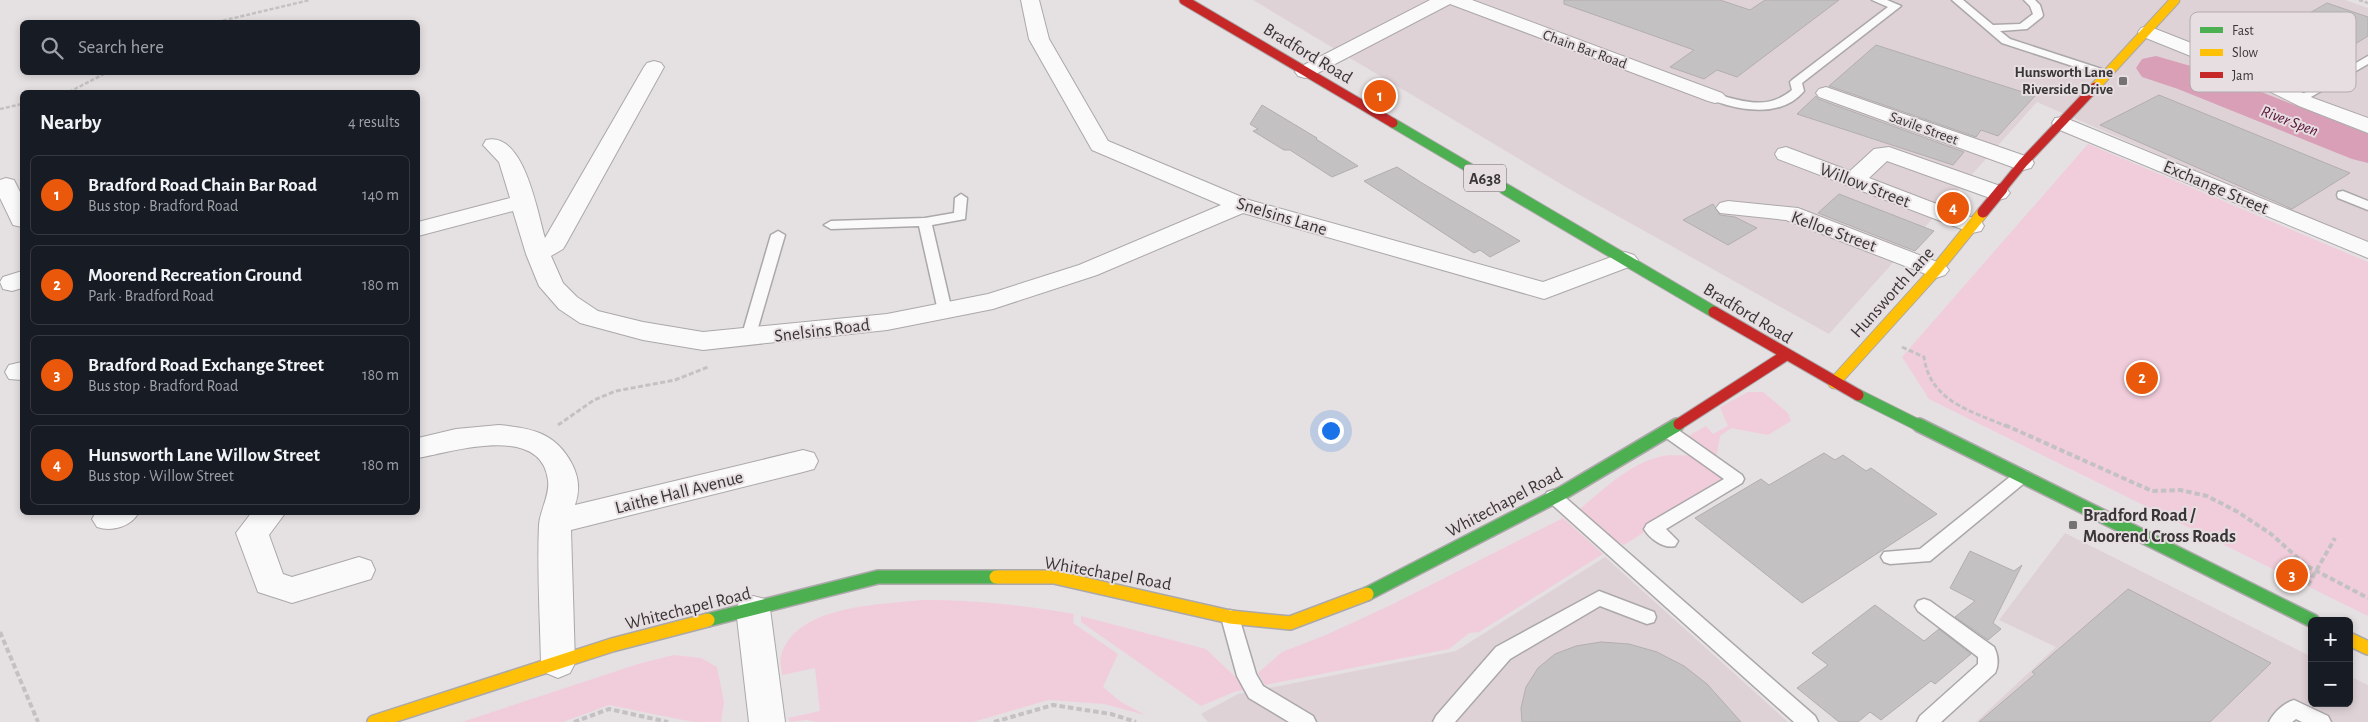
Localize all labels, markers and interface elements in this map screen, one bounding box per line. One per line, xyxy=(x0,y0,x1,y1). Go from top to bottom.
legend xyxy=(2190,12,2356,92)
search box xyxy=(20,20,420,75)
street label: Bradford Road xyxy=(1260,20,1355,87)
text: Fast xyxy=(2232,24,2254,38)
street label: Chain Bar Road xyxy=(1541,27,1629,72)
icon: search xyxy=(38,34,66,62)
text: Search here xyxy=(78,38,164,57)
text: Slow xyxy=(2232,46,2259,60)
place label: Hunsworth Lane Riverside Drive xyxy=(2014,65,2113,97)
text: Jam xyxy=(2232,69,2254,83)
marker: Hunsworth Lane Riverside Drive xyxy=(2117,75,2129,87)
pin: 1 xyxy=(1364,77,1396,115)
water label: River Spen xyxy=(2259,103,2320,140)
street label: Savile Street xyxy=(1887,109,1960,148)
text: Nearby xyxy=(40,112,101,133)
text: 4 results xyxy=(348,114,400,130)
street label: Exchange Street xyxy=(2160,158,2271,218)
street label: Willow Street xyxy=(1817,160,1913,212)
road number: A638 xyxy=(1464,164,1506,192)
text: Bradford Road Chain Bar Road xyxy=(88,176,317,195)
text: 1 xyxy=(54,187,60,203)
text: 140 m xyxy=(362,187,399,203)
pin: 4 xyxy=(1937,189,1969,227)
street label: Snelsins Lane xyxy=(1234,195,1329,239)
text: Bus stop · Bradford Road xyxy=(88,198,238,214)
street label: Kelloe Street xyxy=(1789,208,1879,256)
street label: Hunsworth Lane xyxy=(1848,244,1938,341)
text: Moorend Recreation Ground xyxy=(88,266,302,285)
text: 2 xyxy=(53,277,61,293)
text: 180 m xyxy=(362,277,399,293)
street label: Bradford Road xyxy=(1700,280,1795,347)
text: Park · Bradford Road xyxy=(88,288,214,304)
street label: Snelsins Road xyxy=(773,316,871,346)
text: Bradford Road Exchange Street xyxy=(88,356,324,375)
pin: 2 xyxy=(2126,359,2158,397)
text: 3 xyxy=(54,367,60,383)
text: 180 m xyxy=(362,367,399,383)
text: Bus stop · Bradford Road xyxy=(88,378,238,394)
your location xyxy=(1318,418,1344,444)
text: Hunsworth Lane Willow Street xyxy=(88,446,320,465)
text: 4 xyxy=(53,457,61,473)
text: 180 m xyxy=(362,457,399,473)
street label: Whitechapel Road xyxy=(1443,465,1566,541)
text: Bus stop · Willow Street xyxy=(88,468,234,484)
street label: Laithe Hall Avenue xyxy=(613,468,745,518)
place label: Bradford Road / Moorend Cross Roads xyxy=(2083,507,2236,546)
marker: Bradford Road / Moorend Cross Roads xyxy=(2067,519,2079,531)
street label: Whitechapel Road xyxy=(1043,554,1173,594)
pin: 3 xyxy=(2276,556,2308,594)
street label: Whitechapel Road xyxy=(624,585,753,633)
map controls xyxy=(2308,617,2353,707)
button: + xyxy=(2308,617,2353,662)
button: − xyxy=(2308,662,2353,707)

